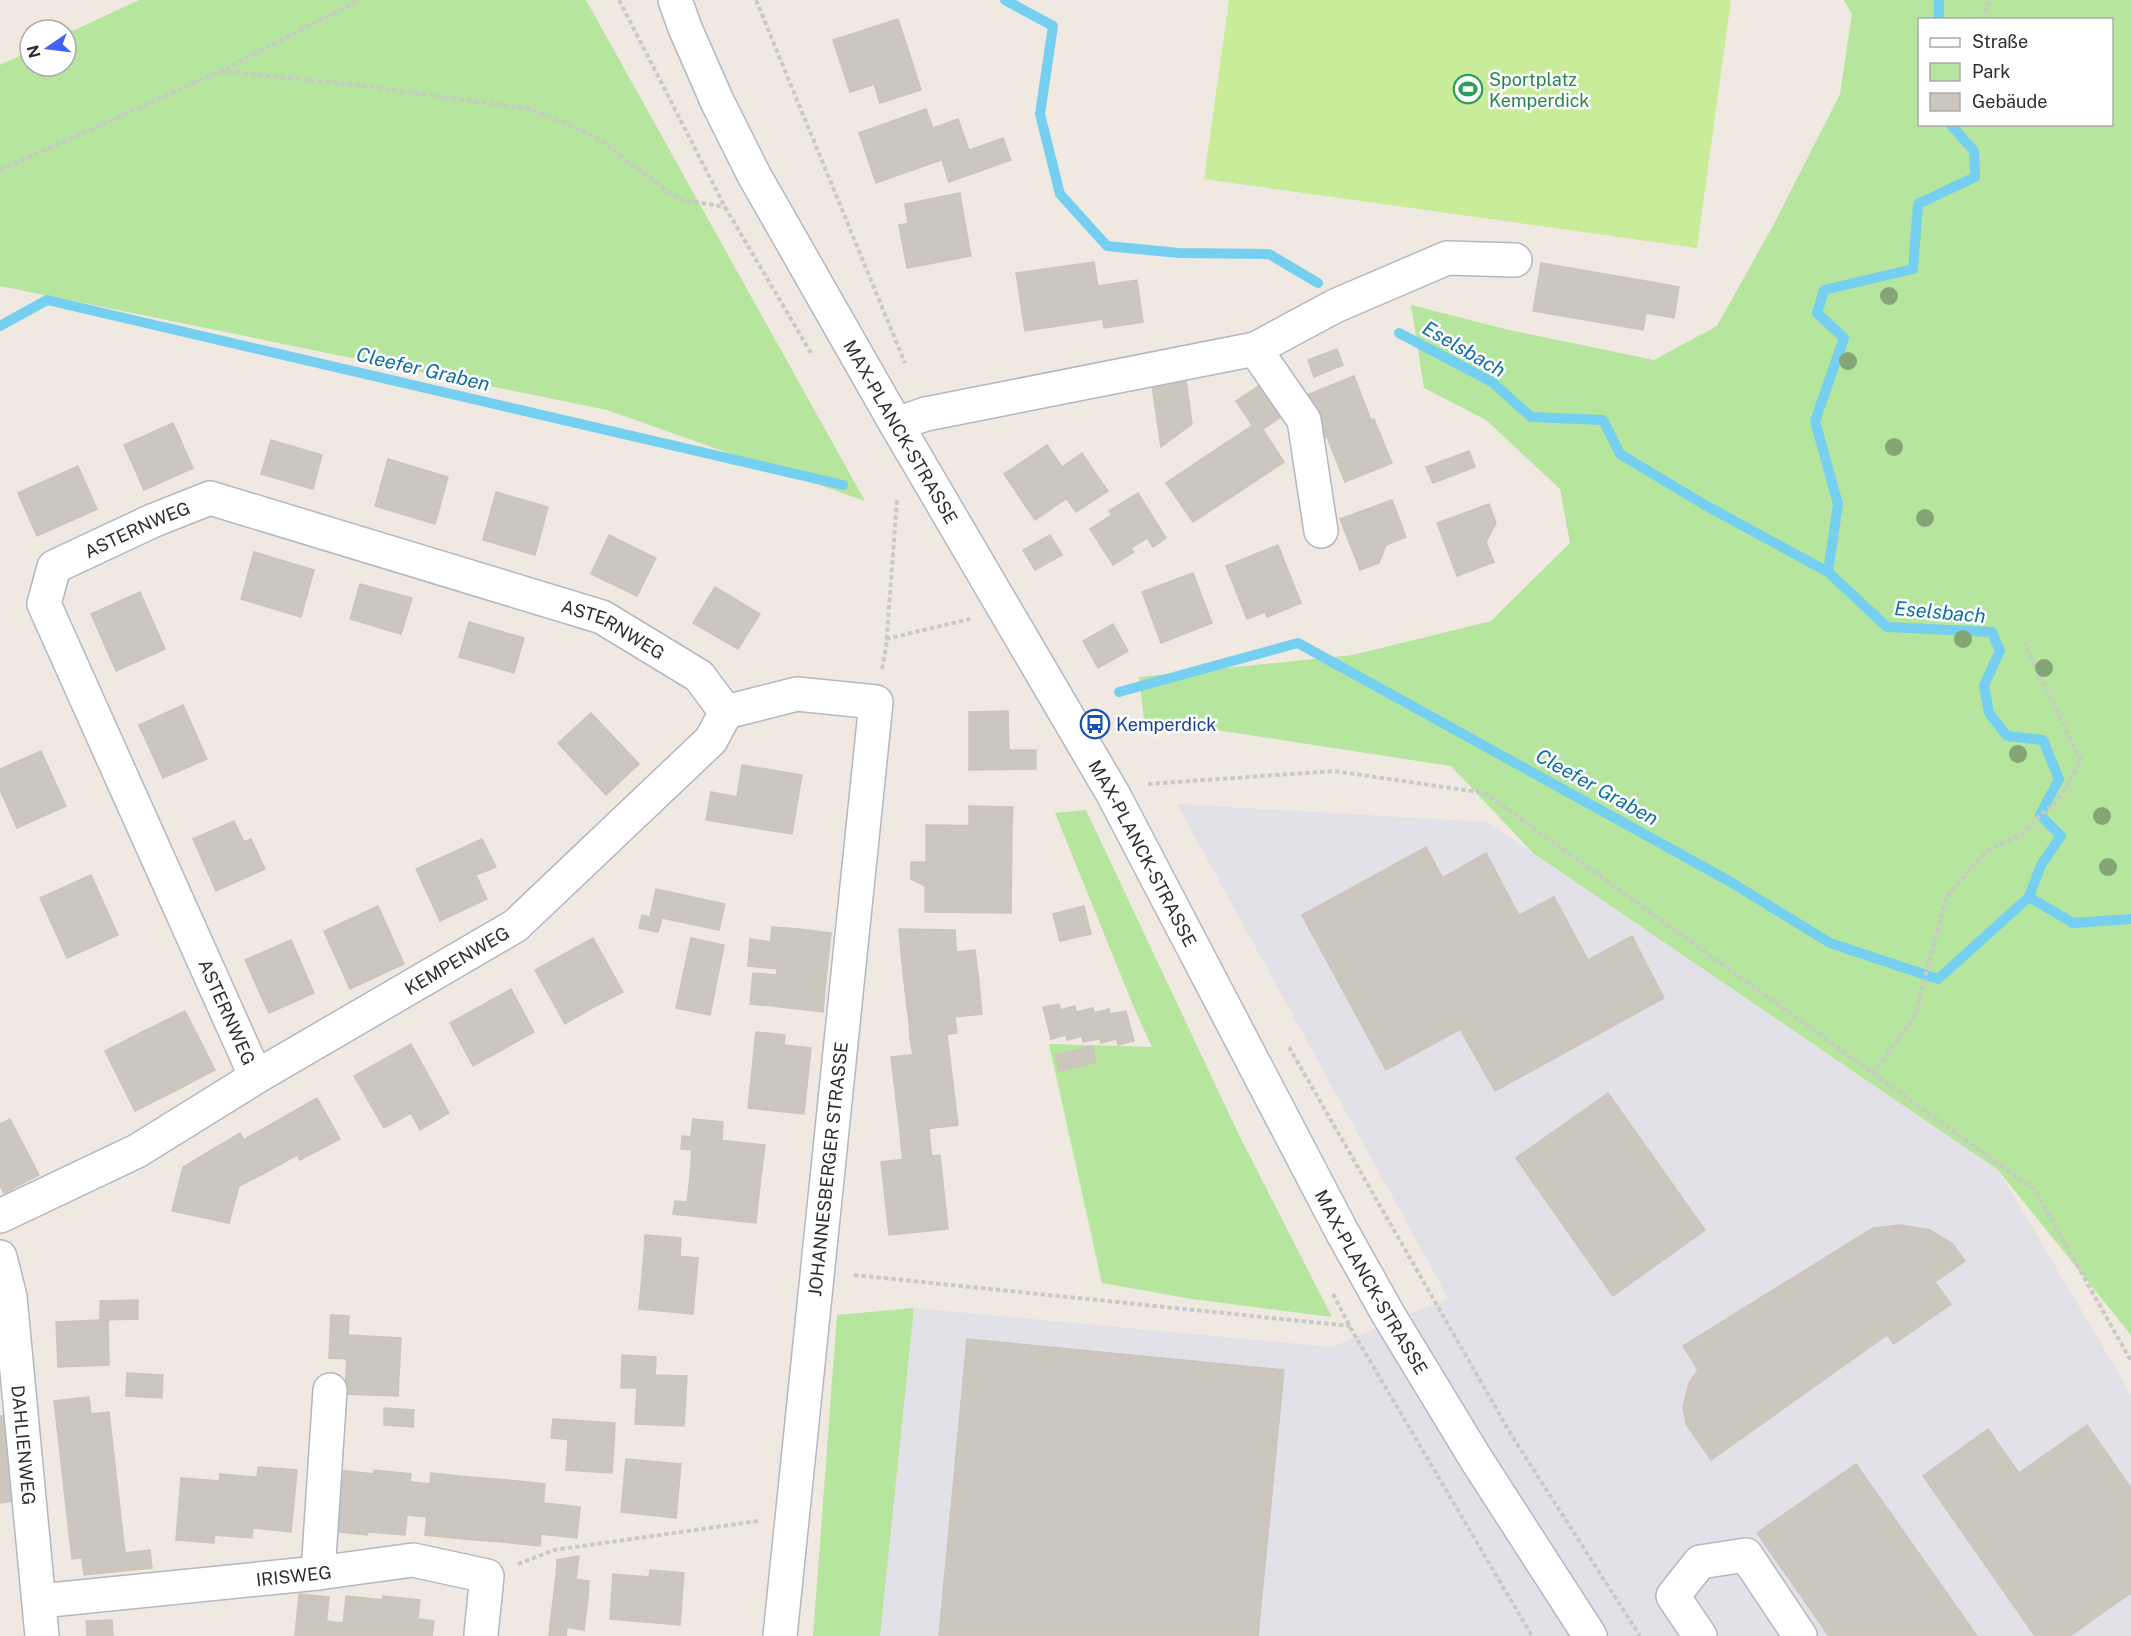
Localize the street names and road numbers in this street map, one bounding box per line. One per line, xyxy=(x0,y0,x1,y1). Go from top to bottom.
street label: MAX-PLANCK-STRASSE xyxy=(840,336,962,527)
street label: ASTERNWEG xyxy=(81,497,193,562)
street label: ASTERNWEG xyxy=(559,595,669,663)
street label: MAX-PLANCK-STRASSE xyxy=(1085,756,1201,950)
street label: KEMPENWEG xyxy=(401,921,513,999)
street label: ASTERNWEG xyxy=(194,956,260,1068)
street label: JOHANNESBERGER STRASSE xyxy=(804,1040,852,1298)
street label: MAX-PLANCK-STRASSE xyxy=(1311,1186,1432,1378)
street label: DAHLIENWEG xyxy=(8,1384,40,1506)
street label: IRISWEG xyxy=(255,1561,333,1590)

